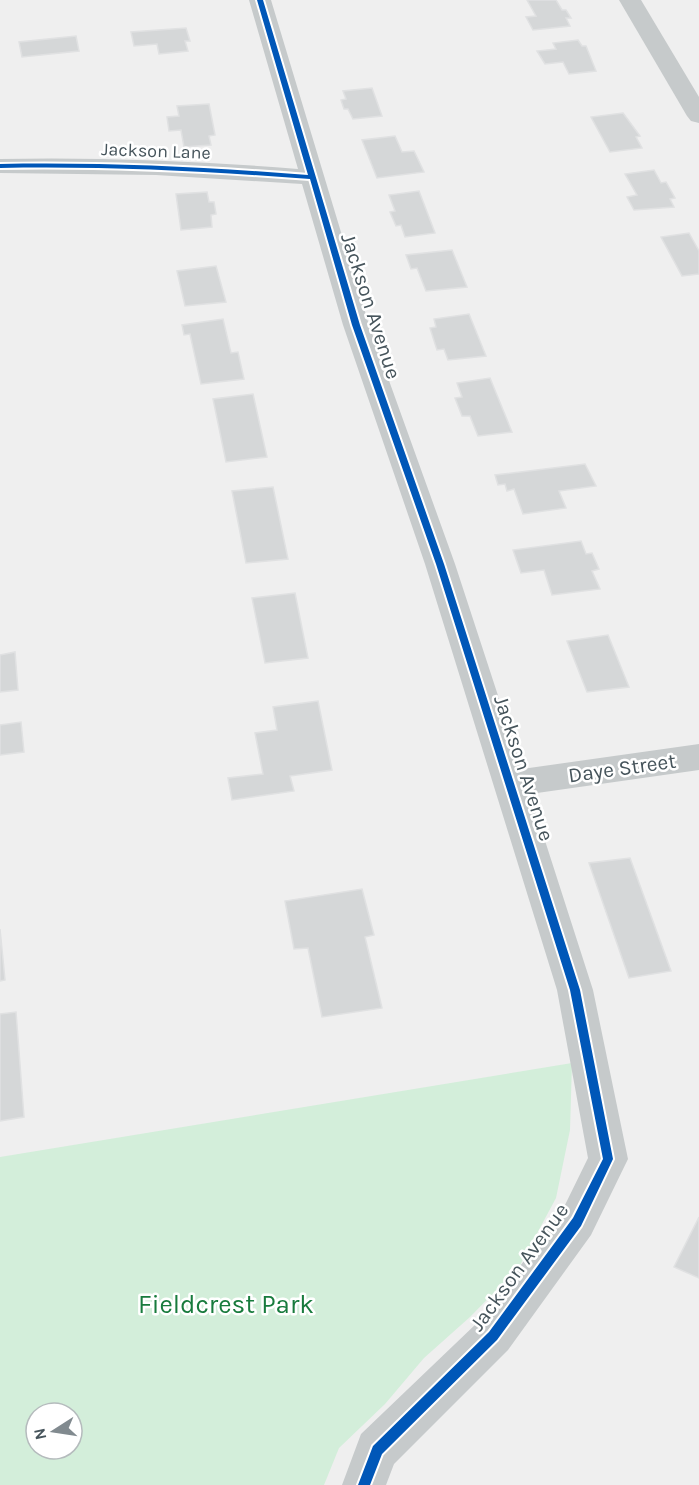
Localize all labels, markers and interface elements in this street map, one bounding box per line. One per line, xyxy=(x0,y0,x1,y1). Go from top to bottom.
street label: Jackson Lane xyxy=(101,138,211,164)
street label: Jackson Avenue xyxy=(336,230,406,382)
street label: Jackson Avenue xyxy=(489,692,559,844)
street label: Daye Street xyxy=(567,749,678,787)
street label: Jackson Avenue xyxy=(465,1198,573,1336)
park label: Fieldcrest Park xyxy=(138,1289,314,1320)
north arrow xyxy=(24,1401,84,1461)
text: N xyxy=(29,1426,50,1442)

